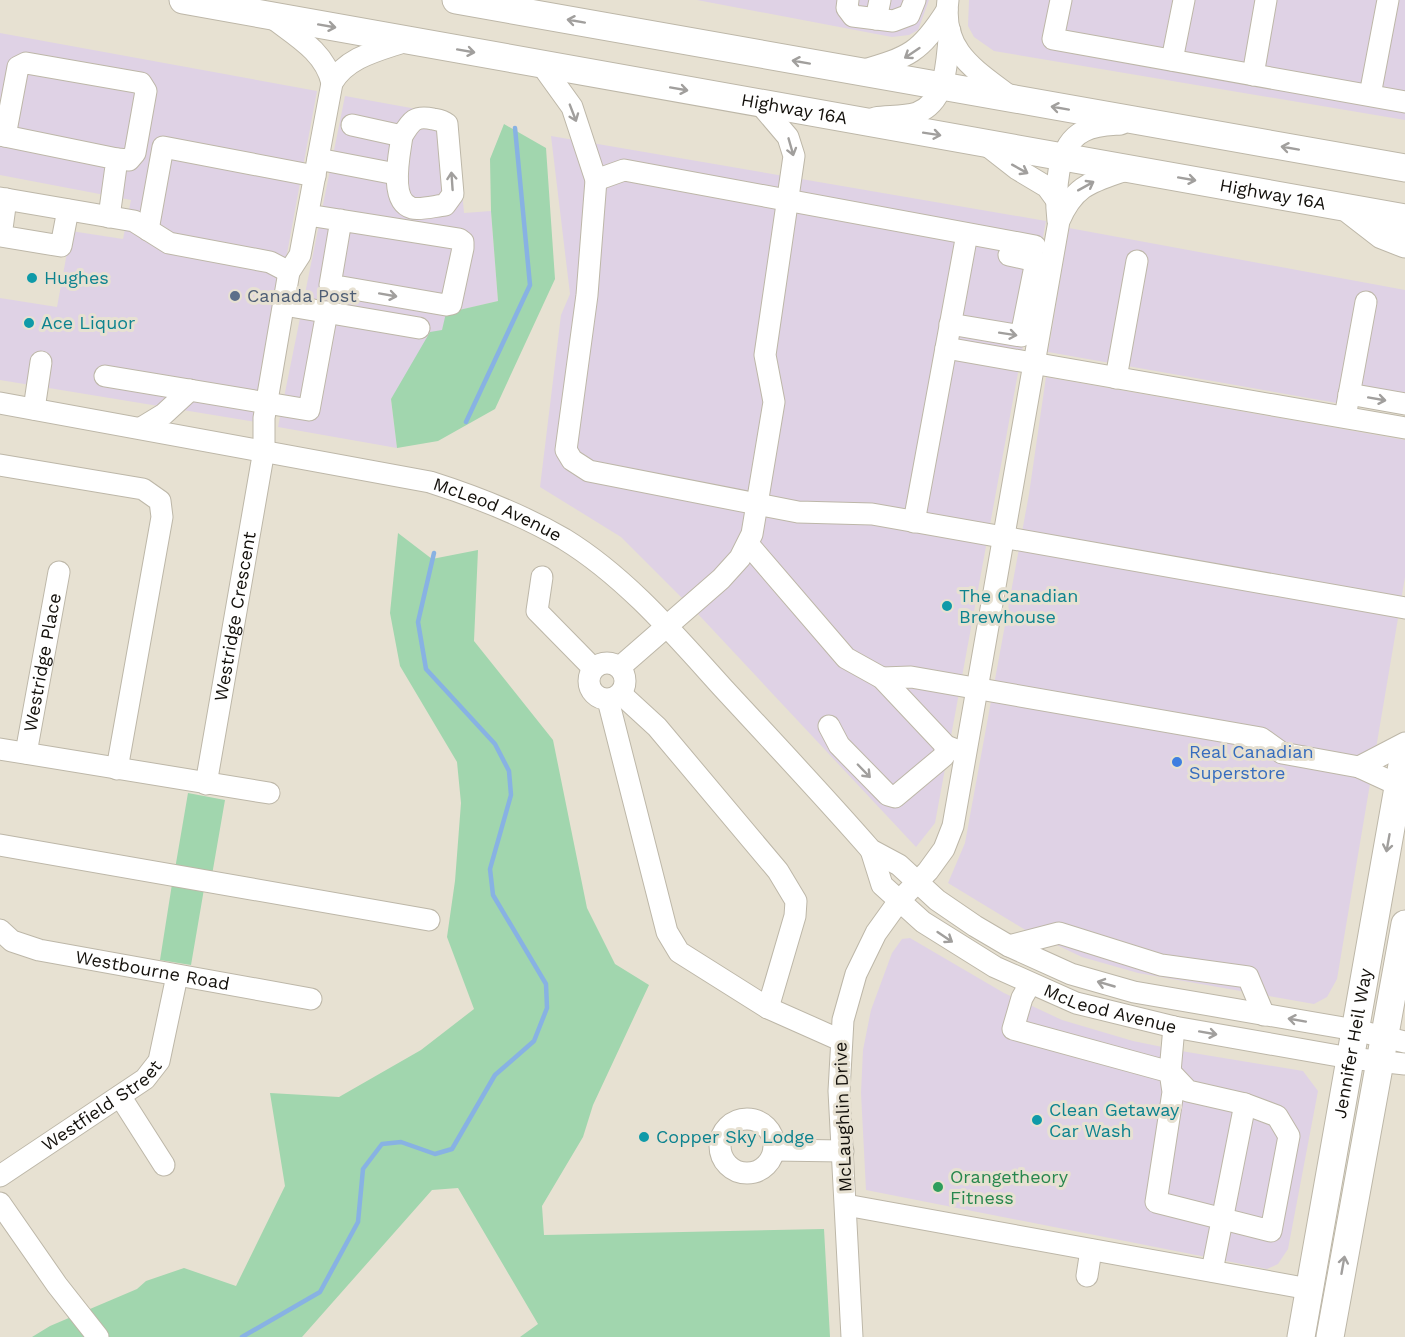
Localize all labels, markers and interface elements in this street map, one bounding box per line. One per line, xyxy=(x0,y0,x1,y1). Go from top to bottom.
one-way arrow xyxy=(566,16,586,27)
one-way arrow xyxy=(317,21,336,32)
one-way arrow xyxy=(456,46,476,57)
one-way arrow xyxy=(904,47,920,59)
one-way arrow xyxy=(792,56,812,67)
one-way arrow xyxy=(668,84,688,95)
street label: Highway 16A xyxy=(740,89,849,128)
one-way arrow xyxy=(1050,102,1070,113)
one-way arrow xyxy=(569,103,580,121)
one-way arrow xyxy=(922,128,941,139)
one-way arrow xyxy=(786,138,797,157)
one-way arrow xyxy=(1281,142,1300,153)
one-way arrow xyxy=(1010,164,1028,175)
one-way arrow xyxy=(446,171,457,191)
one-way arrow xyxy=(1176,174,1196,185)
street label: Highway 16A xyxy=(1218,174,1328,214)
one-way arrow xyxy=(1077,180,1094,192)
place label: Hughes xyxy=(44,267,109,288)
marker: Hughes xyxy=(25,271,39,285)
place label: Canada Post xyxy=(247,285,357,306)
marker: Canada Post xyxy=(228,289,242,303)
one-way arrow xyxy=(378,290,397,301)
place label: Ace Liquor xyxy=(41,312,135,333)
marker: Ace Liquor xyxy=(22,316,36,330)
one-way arrow xyxy=(997,329,1017,340)
one-way arrow xyxy=(1367,394,1387,405)
street label: McLeod Avenue xyxy=(431,473,565,545)
street label: Westridge Crescent xyxy=(210,529,260,703)
place label: The Canadian Brewhouse xyxy=(959,585,1078,627)
street label: Westridge Place xyxy=(19,591,65,734)
marker: The Canadian Brewhouse xyxy=(940,599,954,613)
place label: Real Canadian Superstore xyxy=(1189,741,1314,783)
marker: Real Canadian Superstore xyxy=(1170,755,1184,769)
one-way arrow xyxy=(857,764,872,779)
one-way arrow xyxy=(1382,833,1393,852)
one-way arrow xyxy=(937,931,954,944)
street label: Westbourne Road xyxy=(74,946,231,994)
street label: Jennifer Heil Way xyxy=(1329,966,1376,1120)
one-way arrow xyxy=(1097,978,1116,989)
street label: McLeod Avenue xyxy=(1041,979,1179,1037)
one-way arrow xyxy=(1288,1015,1308,1026)
one-way arrow xyxy=(1198,1028,1217,1039)
street label: McLaughlin Drive xyxy=(829,1041,856,1193)
street label: Westfield Street xyxy=(37,1055,166,1155)
place label: Clean Getaway Car Wash xyxy=(1049,1099,1180,1141)
marker: Clean Getaway Car Wash xyxy=(1030,1113,1044,1127)
place label: Copper Sky Lodge xyxy=(656,1126,814,1147)
marker: Copper Sky Lodge xyxy=(637,1130,651,1144)
place label: Orangetheory Fitness xyxy=(950,1166,1069,1208)
marker: Orangetheory Fitness xyxy=(931,1180,945,1194)
one-way arrow xyxy=(1338,1255,1349,1275)

